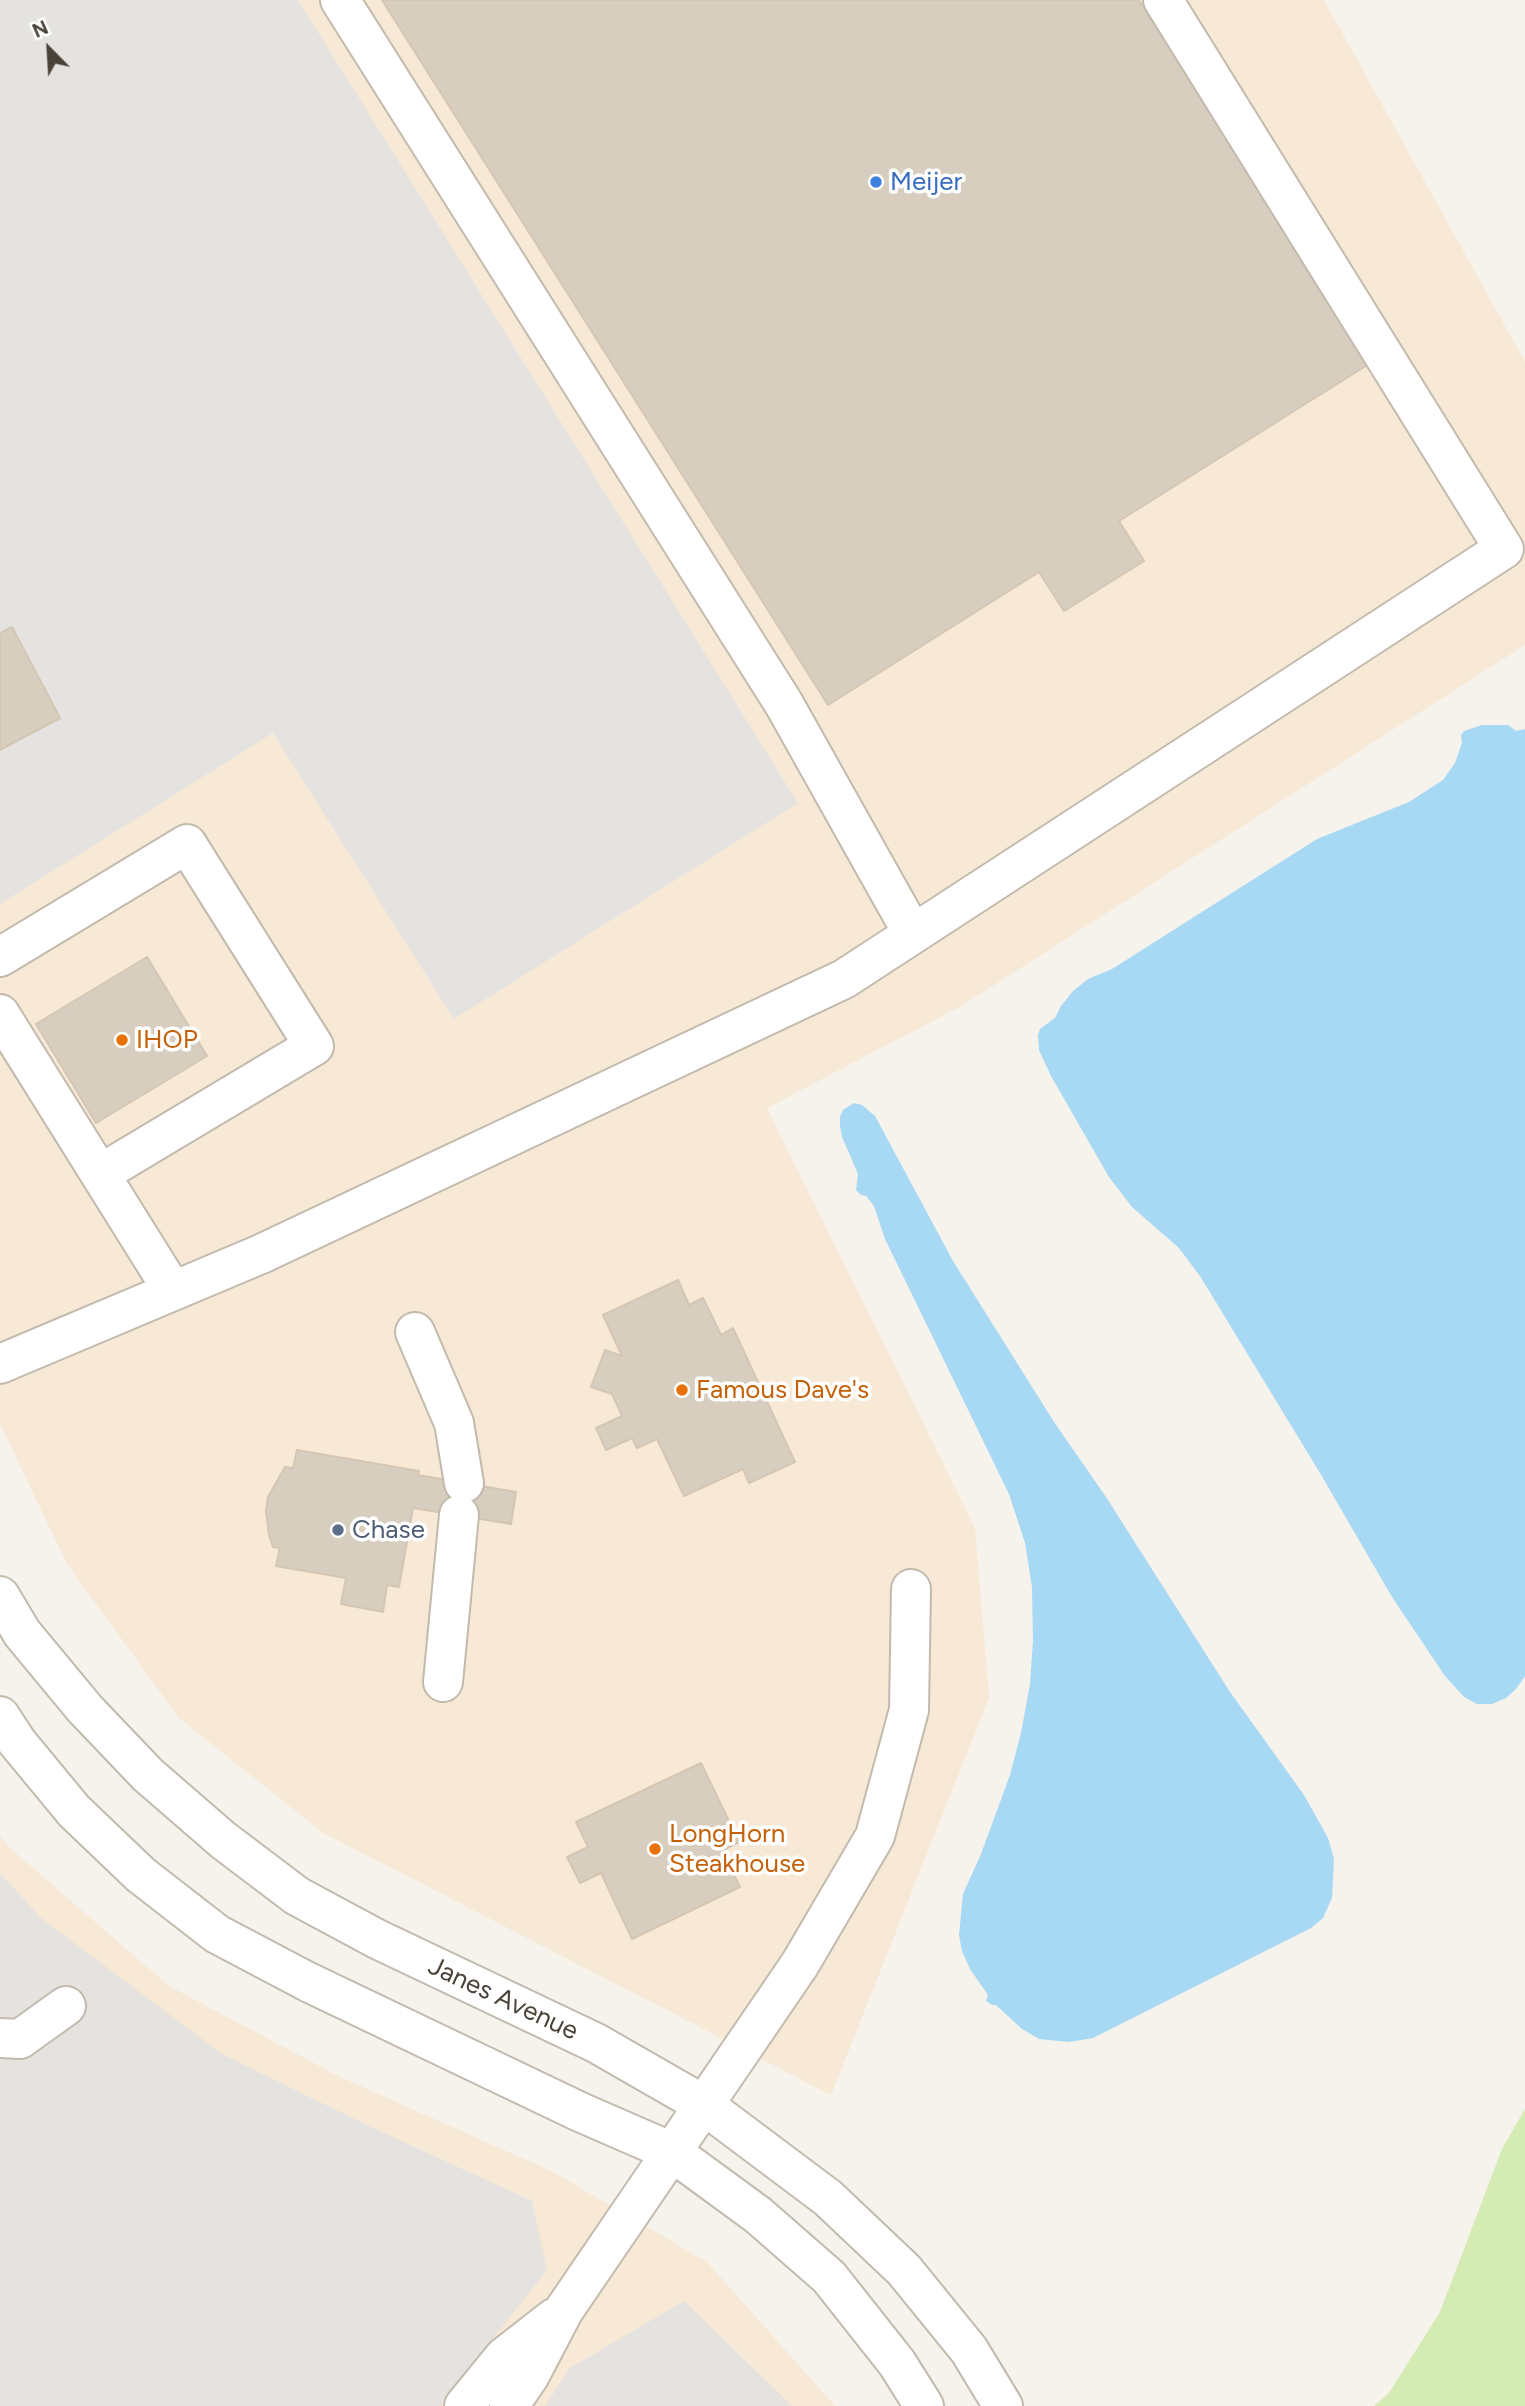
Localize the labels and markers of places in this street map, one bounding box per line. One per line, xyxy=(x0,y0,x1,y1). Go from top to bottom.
place label: Meijer xyxy=(890,166,962,198)
marker: Meijer xyxy=(868,174,884,190)
place label: IHOP xyxy=(136,1024,198,1056)
marker: IHOP xyxy=(114,1032,130,1048)
place label: Famous Dave's xyxy=(696,1374,869,1406)
marker: Famous Dave's xyxy=(674,1382,690,1398)
place label: Chase xyxy=(352,1514,425,1546)
marker: Chase xyxy=(330,1522,346,1538)
place label: LongHorn Steakhouse xyxy=(669,1818,805,1880)
marker: LongHorn Steakhouse xyxy=(647,1841,663,1857)

